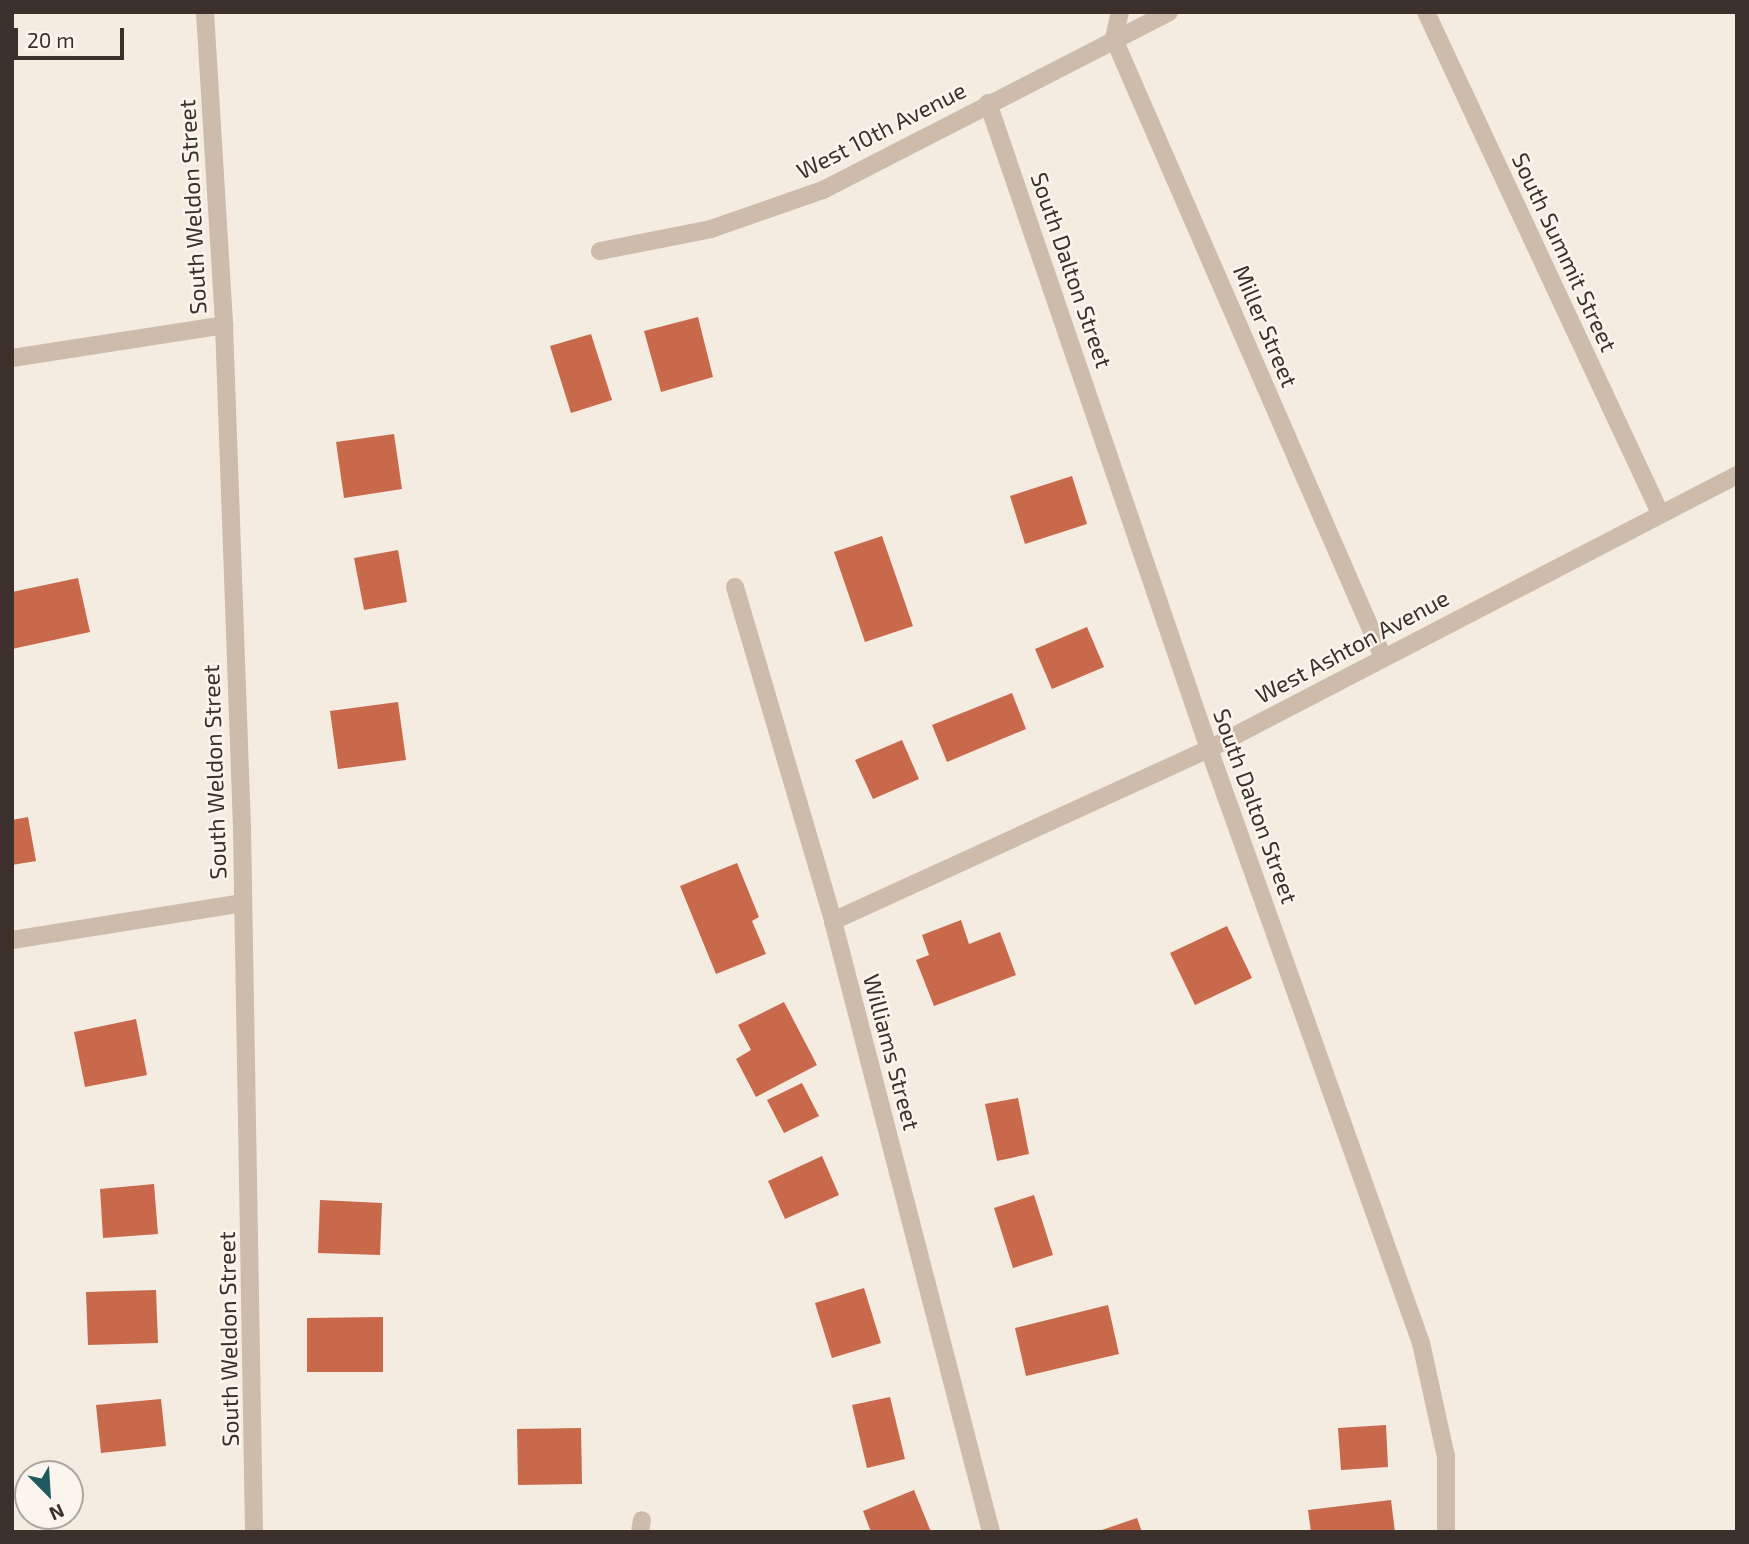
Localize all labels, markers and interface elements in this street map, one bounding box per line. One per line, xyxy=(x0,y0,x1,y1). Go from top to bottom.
scale bar xyxy=(18,14,128,58)
text: 20 m xyxy=(27,27,75,52)
street label: West 10th Avenue xyxy=(792,75,970,185)
street label: South Weldon Street xyxy=(173,99,211,315)
street label: South Summit Street xyxy=(1507,148,1623,356)
street label: South Dalton Street xyxy=(1026,169,1118,371)
street label: Miller Street xyxy=(1228,261,1304,391)
street label: West Ashton Avenue xyxy=(1250,583,1454,709)
street label: South Weldon Street xyxy=(196,664,232,880)
street label: South Dalton Street xyxy=(1208,705,1304,907)
street label: Williams Street xyxy=(858,971,926,1133)
street label: South Weldon Street xyxy=(212,1231,244,1447)
north arrow xyxy=(14,1460,84,1530)
text: N xyxy=(46,1500,68,1526)

